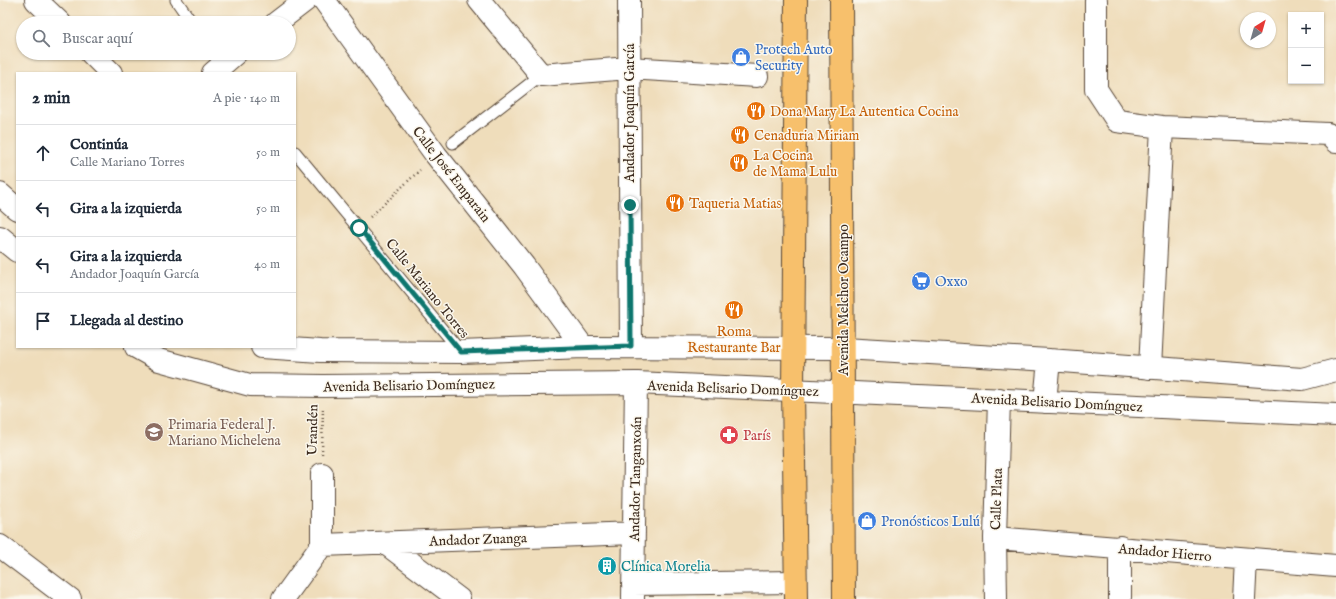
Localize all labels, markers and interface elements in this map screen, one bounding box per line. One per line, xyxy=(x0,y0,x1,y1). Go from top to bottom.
north arrow xyxy=(1240,12,1276,48)
map controls xyxy=(1288,12,1324,84)
button: + xyxy=(1288,12,1324,48)
search box xyxy=(16,16,296,60)
icon: search xyxy=(30,27,52,49)
text: Buscar aquí xyxy=(62,29,132,48)
place label: Protech Auto Security xyxy=(755,41,833,75)
street label: Andador Joaquín García xyxy=(621,43,639,184)
shop icon: Protech Auto Security xyxy=(730,46,752,68)
button: − xyxy=(1288,48,1324,84)
text: 2 min xyxy=(32,88,70,109)
text: A pie · 140 m xyxy=(213,90,280,107)
restaurant icon: Dona Mary La Autentica Cocina xyxy=(745,100,767,122)
place label: Dona Mary La Autentica Cocina xyxy=(770,103,959,121)
street label: Calle José Emparain xyxy=(408,123,495,227)
restaurant icon: Cenaduria Miriam xyxy=(729,124,751,146)
place label: Cenaduria Miriam xyxy=(754,127,860,145)
text: Continúa xyxy=(70,135,128,154)
icon: ahead xyxy=(32,142,54,164)
text: 50 m xyxy=(256,144,280,161)
place label: La Cocina de Mama Lulu xyxy=(753,147,837,181)
restaurant icon: La Cocina de Mama Lulu xyxy=(728,152,750,174)
text: Calle Mariano Torres xyxy=(70,154,185,171)
restaurant icon: Taqueria Matias xyxy=(664,192,686,214)
place label: Taqueria Matias xyxy=(689,195,782,213)
route end xyxy=(621,196,639,214)
icon: left xyxy=(32,198,54,220)
text: Gira a la izquierda xyxy=(70,199,182,218)
text: 50 m xyxy=(256,200,280,217)
route start xyxy=(350,219,368,237)
street label: Avenida Melchor Ocampo xyxy=(835,224,853,377)
street label: Calle Mariano Torres xyxy=(381,235,473,342)
text: Gira a la izquierda xyxy=(70,247,182,266)
icon: left xyxy=(32,254,54,276)
text: 40 m xyxy=(254,256,280,273)
text: Andador Joaquín García xyxy=(70,266,199,283)
supermarket icon: Oxxo xyxy=(910,270,932,292)
place label: Oxxo xyxy=(935,273,968,291)
restaurant icon: Roma Restaurante Bar xyxy=(723,299,745,321)
icon: arrive xyxy=(32,310,54,332)
text: Llegada al destino xyxy=(70,311,183,330)
place label: Roma Restaurante Bar xyxy=(687,323,781,357)
street label: Avenida Belisario Domínguez xyxy=(322,375,496,397)
street label: Avenida Belisario Domínguez xyxy=(646,377,820,401)
street label: Avenida Belisario Domínguez xyxy=(970,389,1144,417)
street label: Urandén xyxy=(304,404,322,456)
place label: Primaria Federal J. Mariano Michelena xyxy=(168,416,282,450)
street label: Andador Tanganxoán xyxy=(626,416,646,543)
school or university icon: Primaria Federal J. Mariano Michelena xyxy=(143,421,165,443)
pharmacy icon: París xyxy=(718,424,740,446)
place label: París xyxy=(743,427,771,445)
street label: Calle Plata xyxy=(987,467,1007,530)
shop icon: Pronósticos Lulú xyxy=(856,510,878,532)
place label: Pronósticos Lulú xyxy=(881,513,980,531)
street label: Andador Zuanga xyxy=(428,529,528,551)
street label: Andador Hierro xyxy=(1117,540,1213,566)
building icon: Clínica Morelia xyxy=(596,555,618,577)
place label: Clínica Morelia xyxy=(621,558,712,576)

